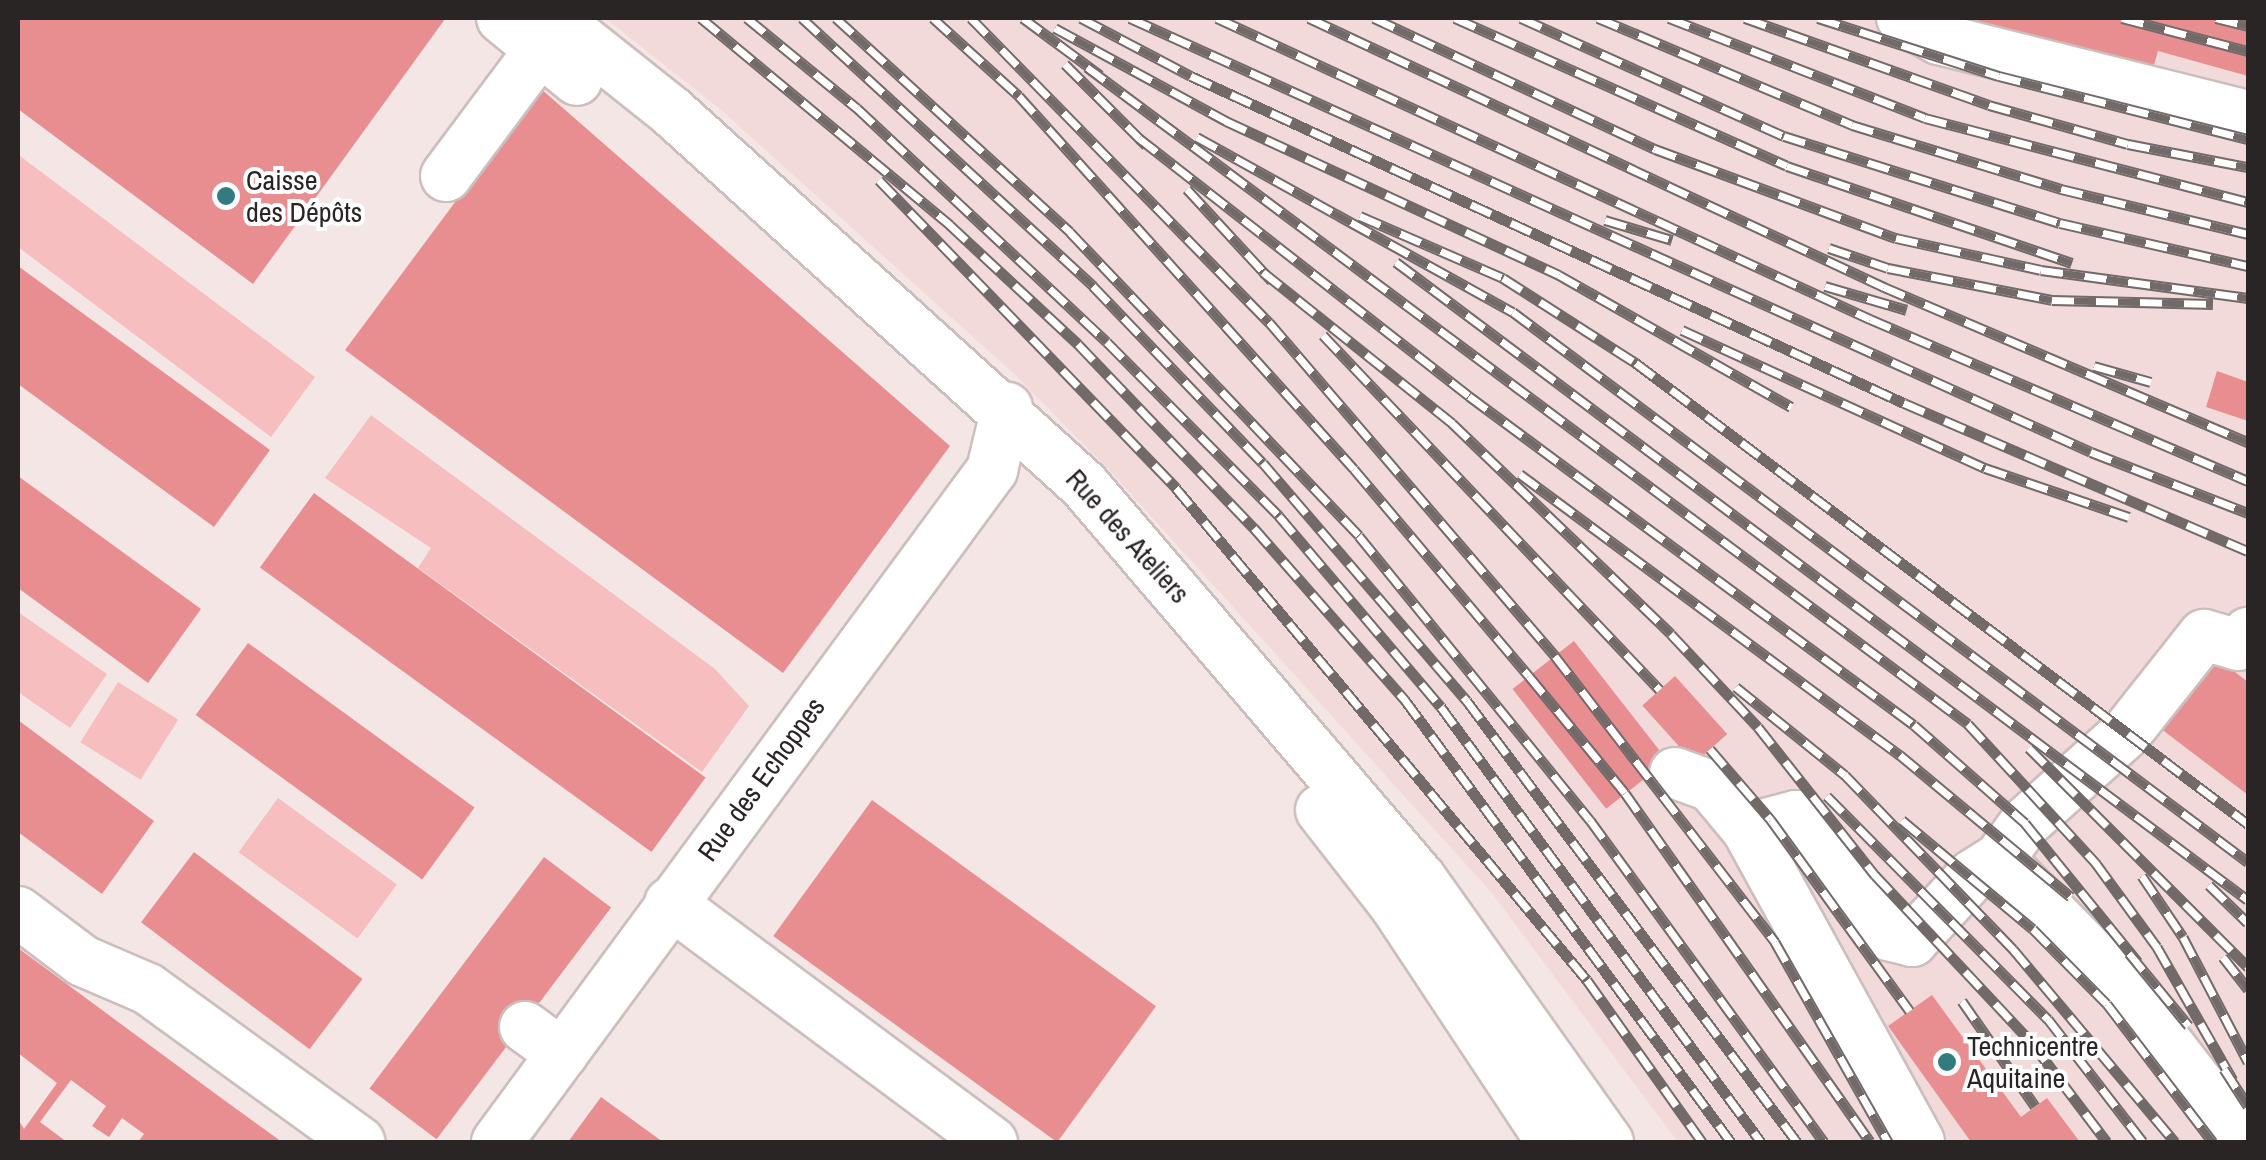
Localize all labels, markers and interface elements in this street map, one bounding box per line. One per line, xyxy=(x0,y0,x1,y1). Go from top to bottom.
place label: Caisse des Dépôts xyxy=(246,163,362,229)
marker: Caisse des Dépôts xyxy=(215,185,237,207)
street label: Rue des Ateliers xyxy=(1059,462,1197,610)
street label: Rue des Echoppes xyxy=(690,691,832,867)
place label: Technicentre Aquitaine xyxy=(1967,1029,2098,1095)
marker: Technicentre Aquitaine xyxy=(1936,1051,1958,1073)

